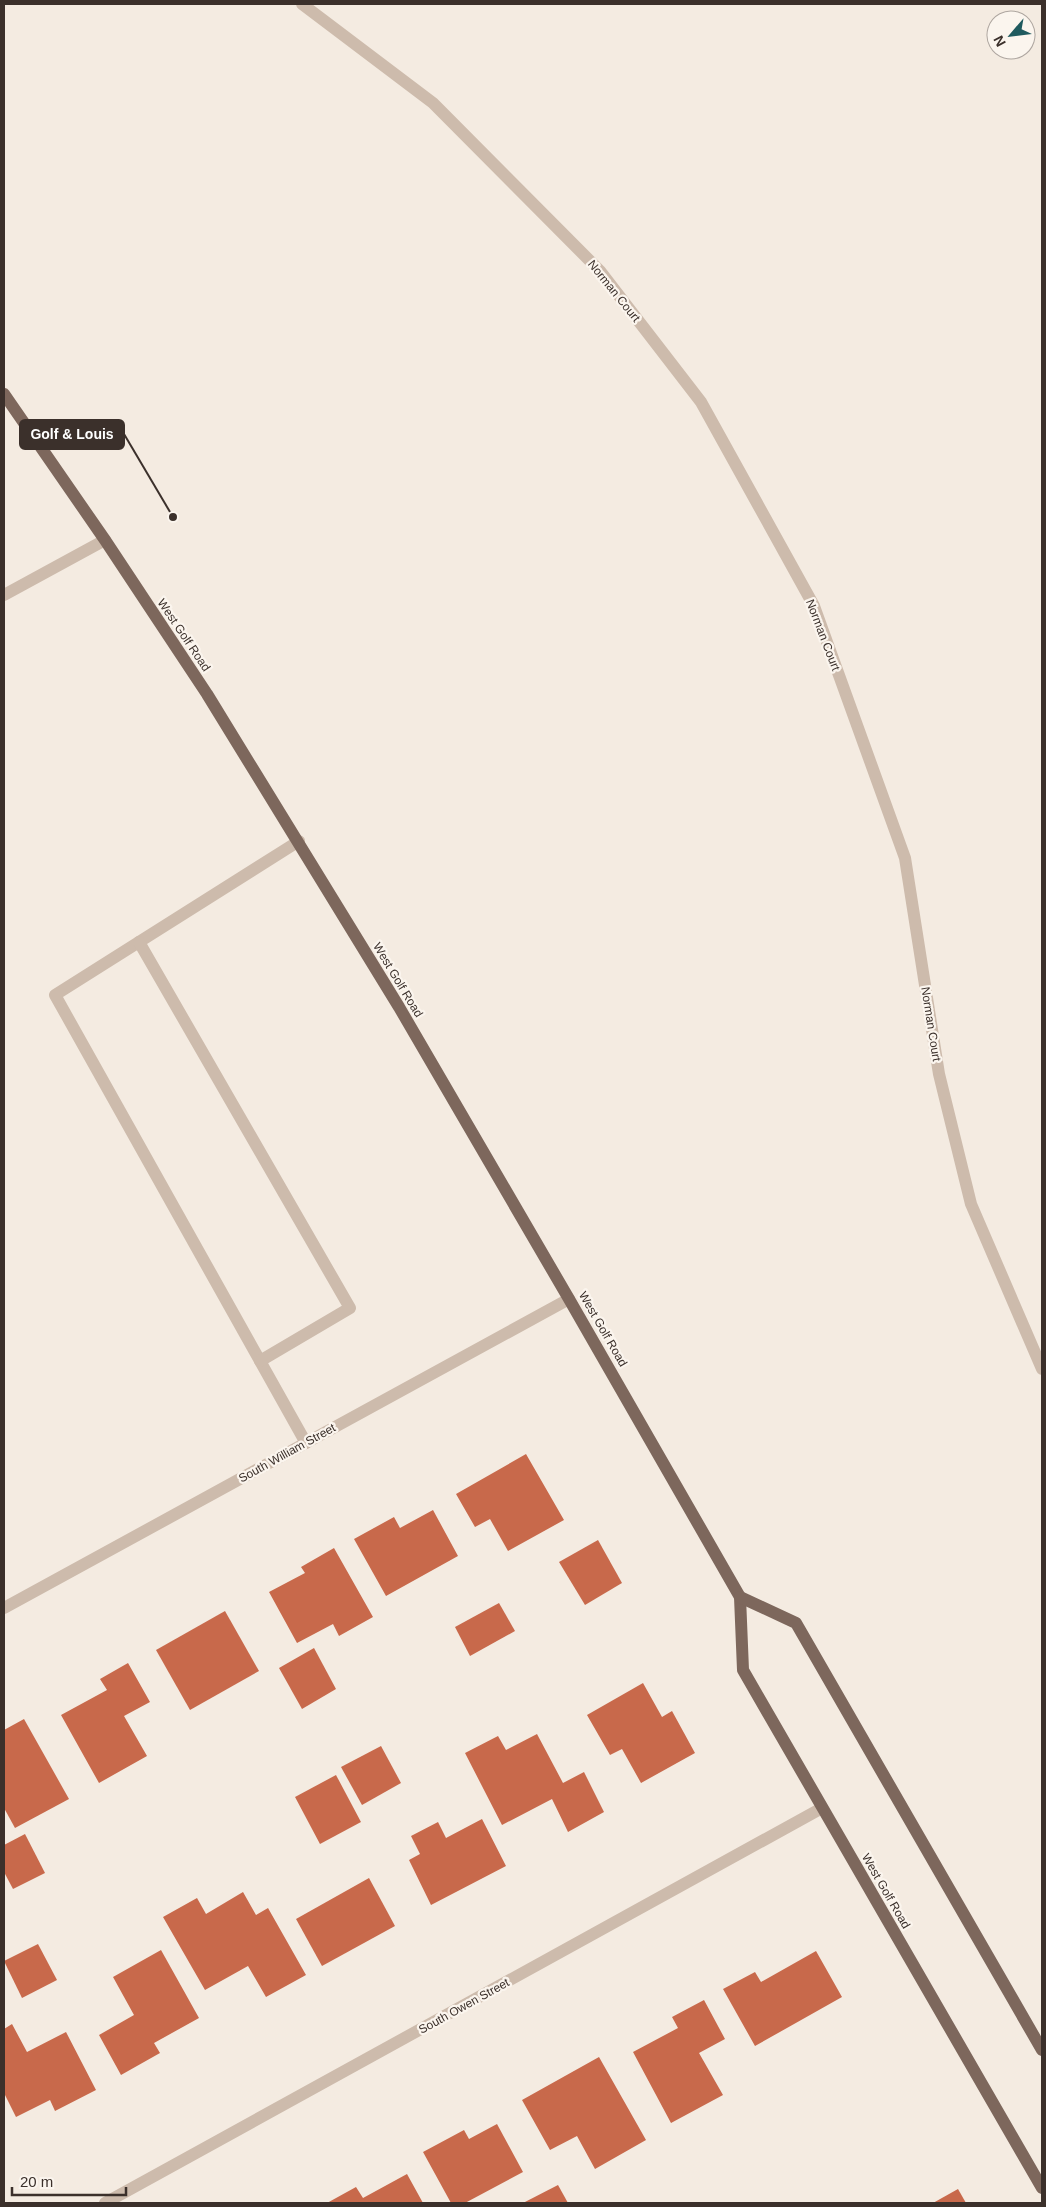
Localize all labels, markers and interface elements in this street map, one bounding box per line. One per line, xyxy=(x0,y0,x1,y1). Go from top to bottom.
north arrow xyxy=(986,10,1036,60)
text: N xyxy=(990,33,1009,49)
street label: Norman Court xyxy=(585,257,644,325)
callout: Golf & Louis xyxy=(20,420,124,449)
text: Golf & Louis xyxy=(30,426,114,442)
street label: West Golf Road xyxy=(155,596,213,674)
street label: Norman Court xyxy=(803,597,843,673)
street label: West Golf Road xyxy=(370,940,426,1020)
street label: Norman Court xyxy=(918,986,944,1063)
street label: West Golf Road xyxy=(576,1289,630,1369)
street label: South William Street xyxy=(236,1420,339,1485)
street label: West Golf Road xyxy=(859,1851,913,1931)
street label: South Owen Street xyxy=(416,1975,512,2037)
scale bar xyxy=(12,2164,126,2196)
text: 20 m xyxy=(20,2173,53,2190)

